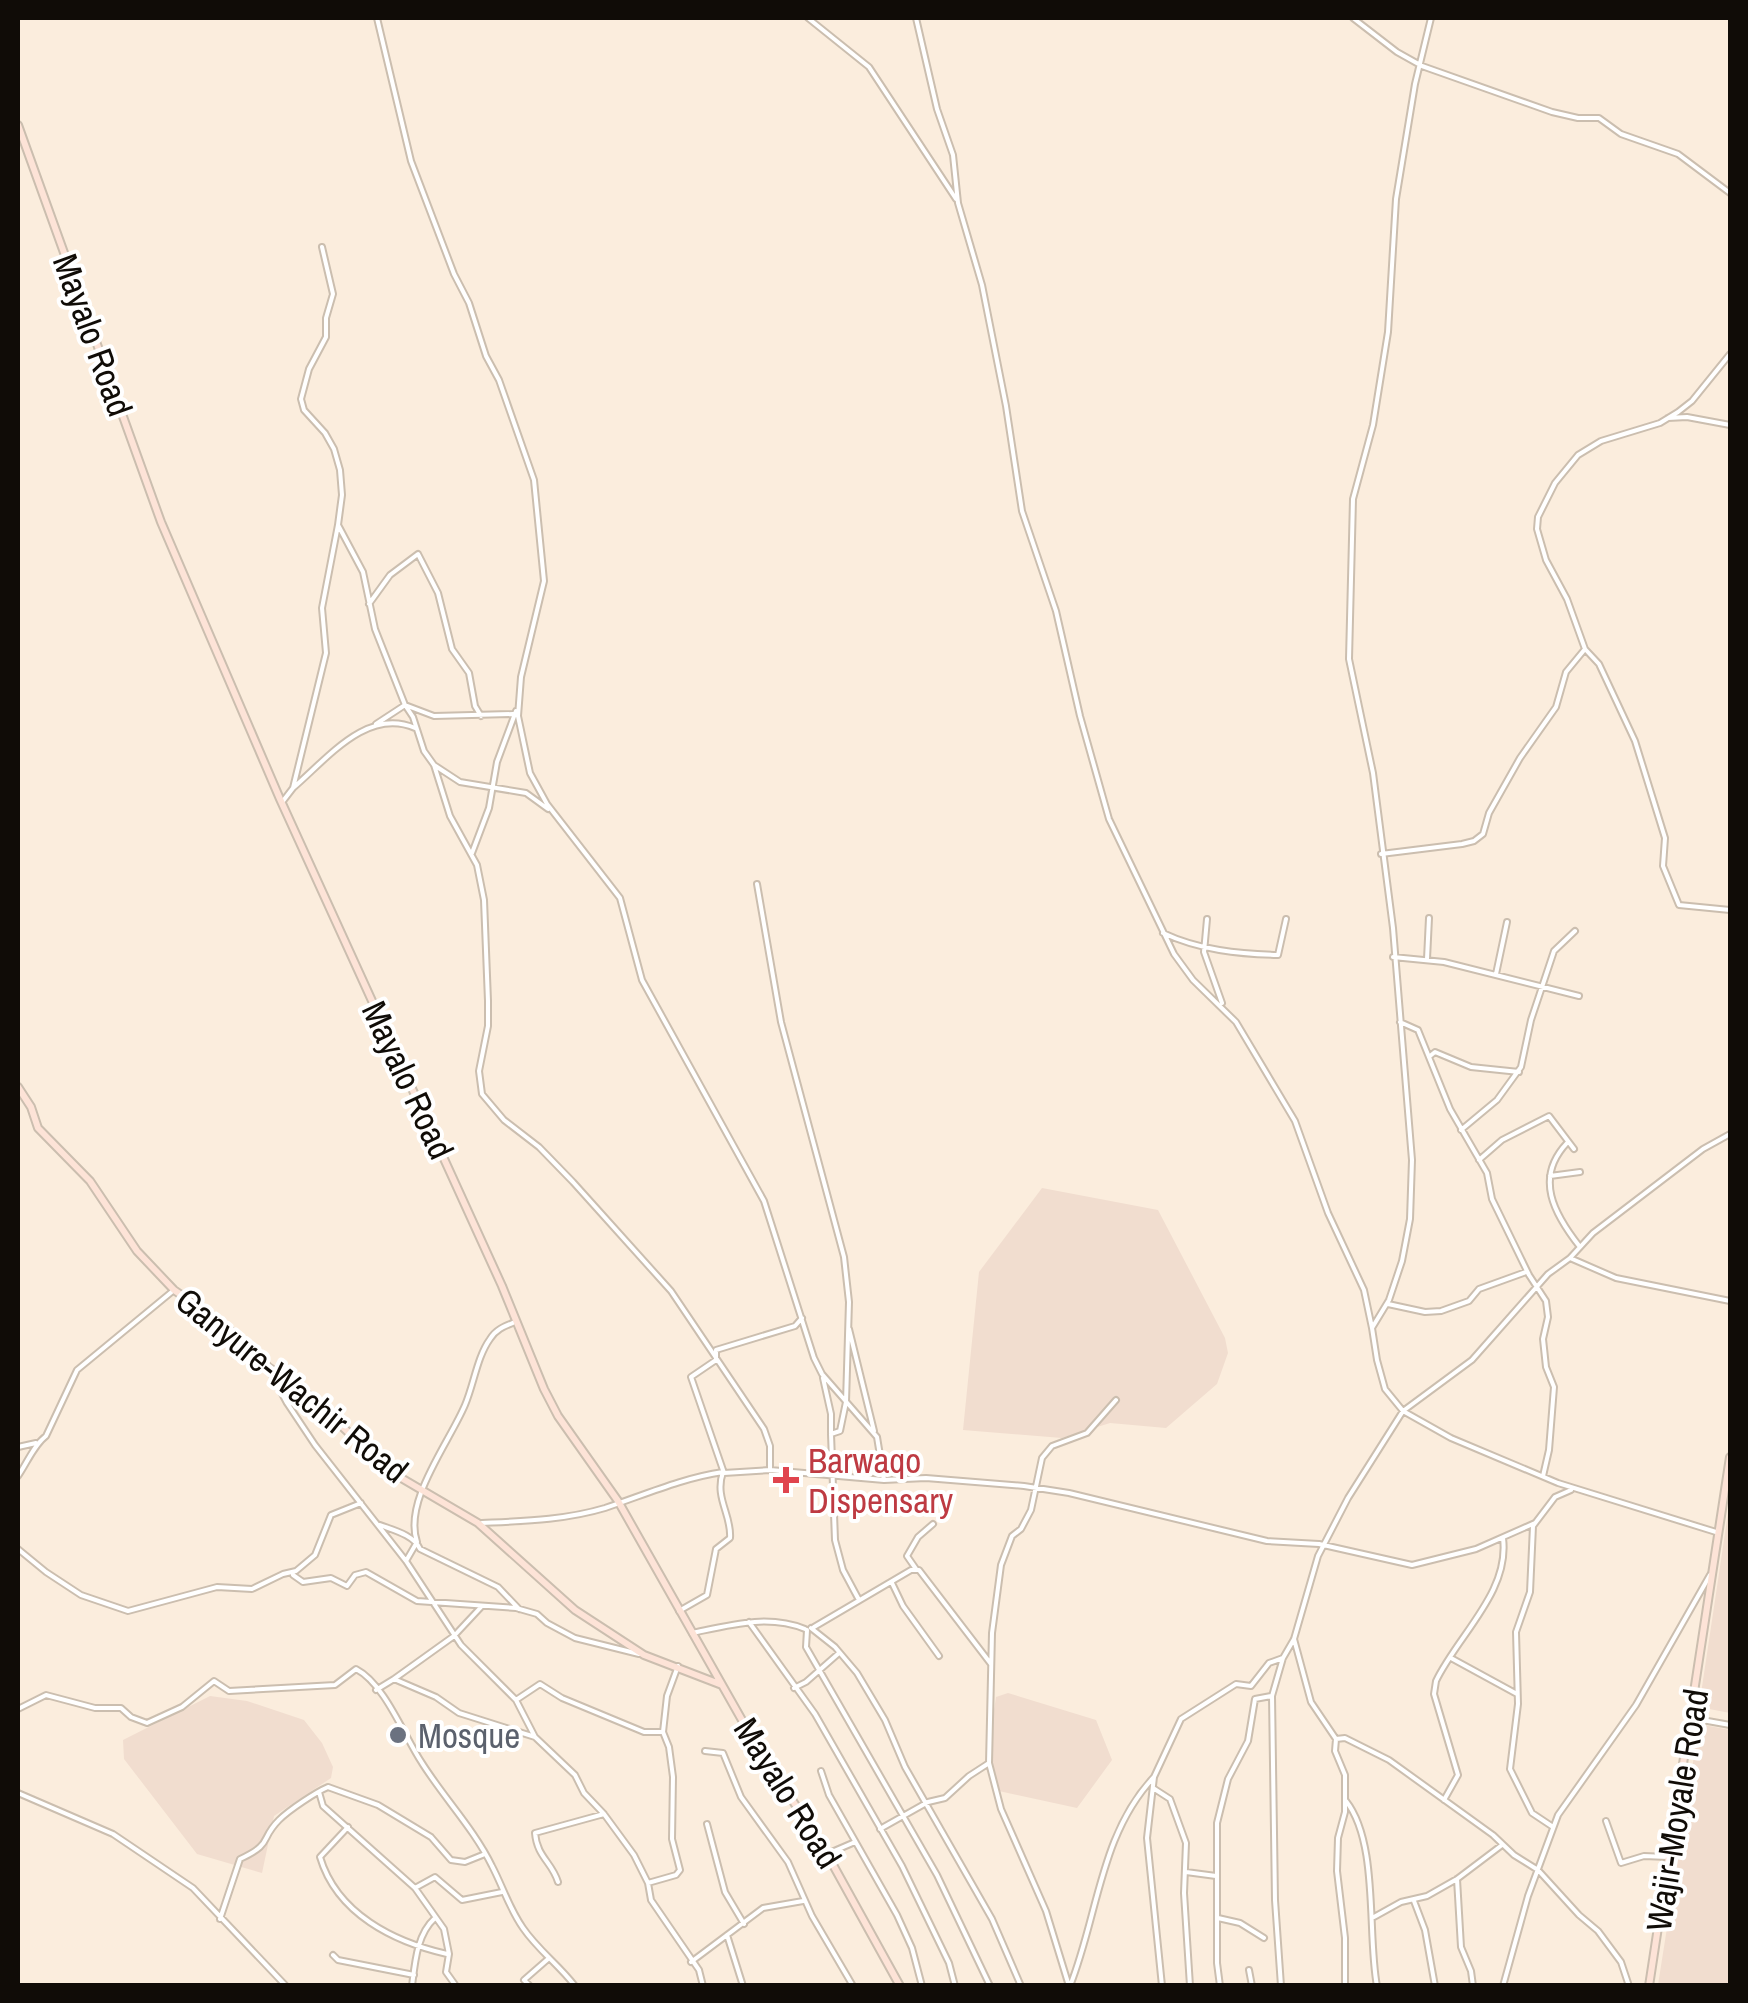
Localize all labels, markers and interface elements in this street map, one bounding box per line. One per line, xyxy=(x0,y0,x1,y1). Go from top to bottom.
street label: Mayalo Road xyxy=(42,248,144,422)
street label: Mayalo Road xyxy=(351,993,465,1167)
street label: Ganyure-Wachir Road xyxy=(166,1277,418,1493)
place label: Barwaqo Dispensary xyxy=(808,1437,954,1524)
marker: Barwaqo Dispensary xyxy=(773,1467,799,1493)
street label: Wajir-Moyale Road xyxy=(1635,1686,1719,1934)
street label: Mayalo Road xyxy=(723,1709,853,1877)
place label: Mosque xyxy=(418,1712,520,1759)
marker: Mosque xyxy=(387,1724,409,1746)

